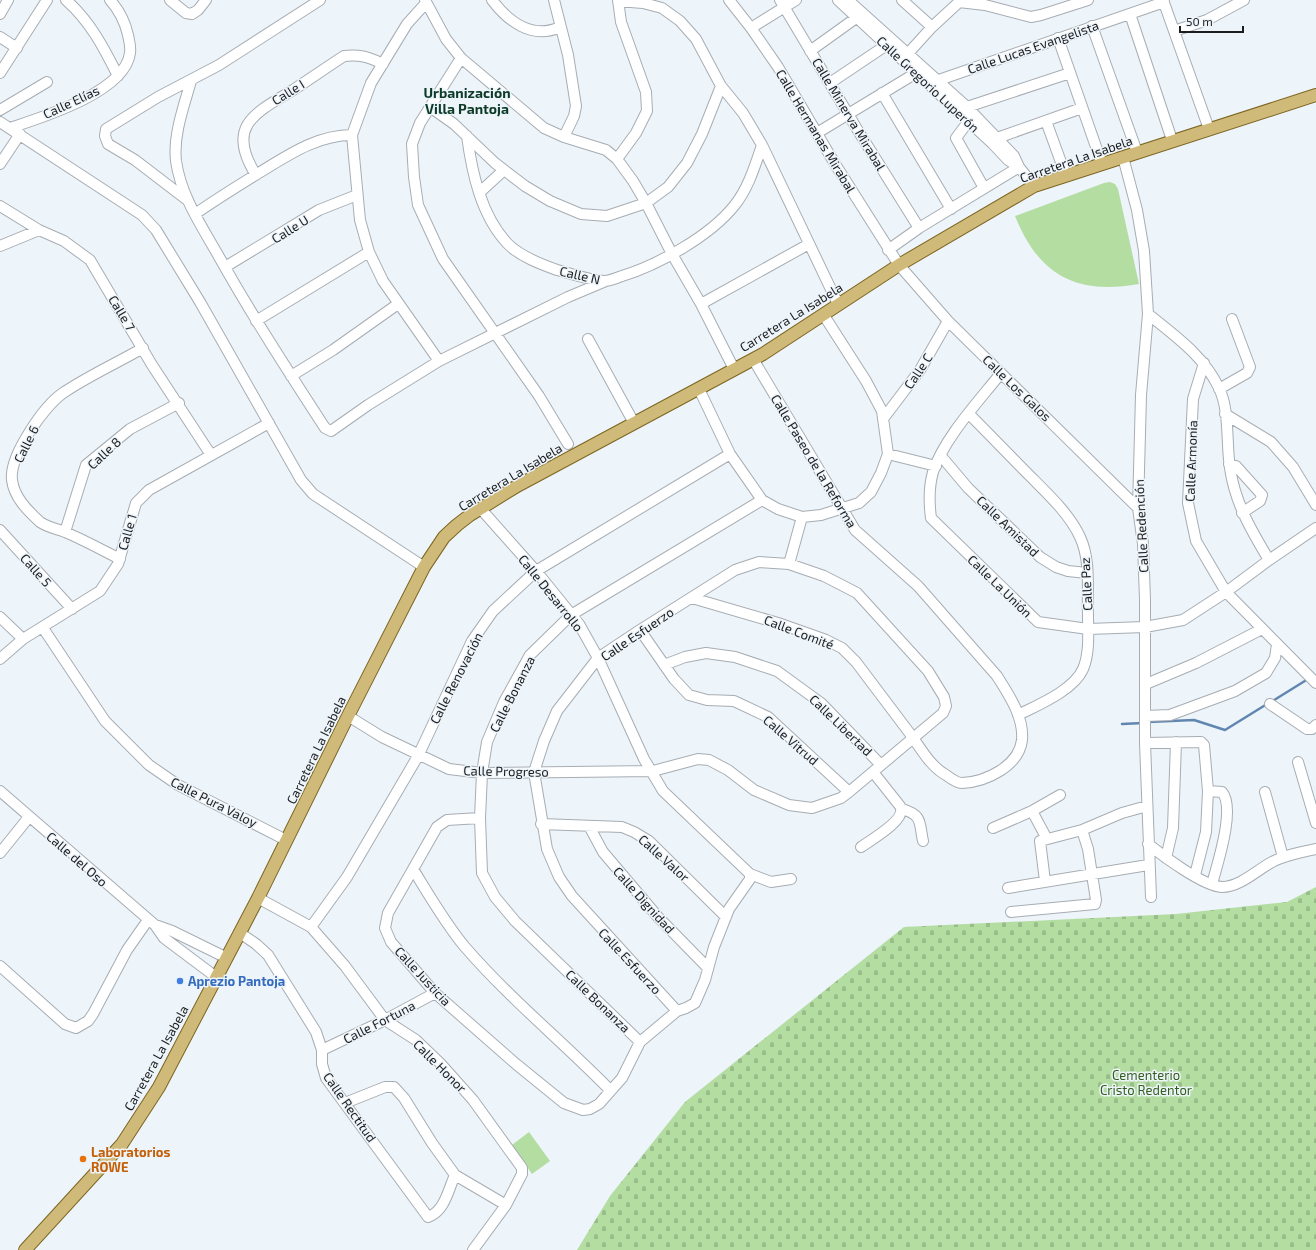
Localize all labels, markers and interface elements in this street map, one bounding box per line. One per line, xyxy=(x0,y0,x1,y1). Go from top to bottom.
scale bar xyxy=(1180,8,1243,34)
text: 50 m xyxy=(1186,14,1213,28)
street label: Calle Lucas Evangelista xyxy=(965,17,1101,77)
street label: Calle Gregorio Luperón xyxy=(873,32,983,136)
street label: Calle Minerva Mirabal xyxy=(809,55,889,173)
street label: Calle Hermanas Mirabal xyxy=(773,66,859,196)
street label: Calle I xyxy=(269,76,307,108)
street label: Calle Elías xyxy=(40,82,102,122)
district label: Urbanización Villa Pantoja xyxy=(423,84,511,117)
street label: Carretera La Isabela xyxy=(1017,132,1135,186)
street label: Calle U xyxy=(268,211,312,247)
street label: Calle N xyxy=(558,263,602,287)
street label: Carretera La Isabela xyxy=(737,279,845,355)
street label: Calle 7 xyxy=(105,292,139,334)
street label: Calle C xyxy=(900,350,936,392)
street label: Calle Los Galos xyxy=(979,351,1055,425)
street label: Calle Paseo de la Reforma xyxy=(768,391,860,531)
street label: Calle Armonía xyxy=(1182,420,1200,502)
street label: Calle 6 xyxy=(10,423,42,465)
street label: Calle 8 xyxy=(84,433,124,473)
street label: Carretera La Isabela xyxy=(455,440,565,514)
street label: Calle Redención xyxy=(1131,479,1151,573)
street label: Calle Amistad xyxy=(973,492,1043,560)
street label: Calle 1 xyxy=(114,512,140,552)
street label: Calle 5 xyxy=(17,550,55,590)
street label: Calle Desarrollo xyxy=(515,551,587,635)
street label: Calle La Unión xyxy=(965,551,1035,621)
street label: Calle Paz xyxy=(1077,557,1095,611)
street label: Calle Esfuerzo xyxy=(597,604,677,664)
street label: Calle Comité xyxy=(762,611,836,653)
street label: Calle Renovación xyxy=(426,630,486,726)
street label: Calle Bonanza xyxy=(486,653,538,735)
street label: Calle Libertad xyxy=(806,691,876,759)
street label: Carretera La Isabela xyxy=(283,693,349,807)
street label: Calle Vitrud xyxy=(760,712,822,768)
street label: Calle Progreso xyxy=(463,762,549,780)
street label: Calle Pura Valoy xyxy=(168,773,260,831)
street label: Calle del Oso xyxy=(43,828,111,890)
street label: Calle Valor xyxy=(635,831,693,885)
street label: Calle Dignidad xyxy=(610,863,678,937)
street label: Calle Esfuerzo xyxy=(595,925,665,997)
street label: Calle Justicia xyxy=(391,943,455,1009)
street label: Calle Bonanza xyxy=(562,966,634,1036)
place label: Aprezio Pantoja xyxy=(188,973,285,989)
marker: Aprezio Pantoja xyxy=(175,976,185,986)
street label: Calle Fortuna xyxy=(340,997,418,1047)
street label: Carretera La Isabela xyxy=(120,1002,192,1114)
street label: Calle Honor xyxy=(410,1036,470,1096)
park label: Cementerio Cristo Redentor xyxy=(1100,1067,1192,1098)
street label: Calle Rectitud xyxy=(320,1069,380,1145)
place label: Laboratorios ROWE xyxy=(91,1144,171,1175)
marker: Laboratorios ROWE xyxy=(78,1154,88,1164)

